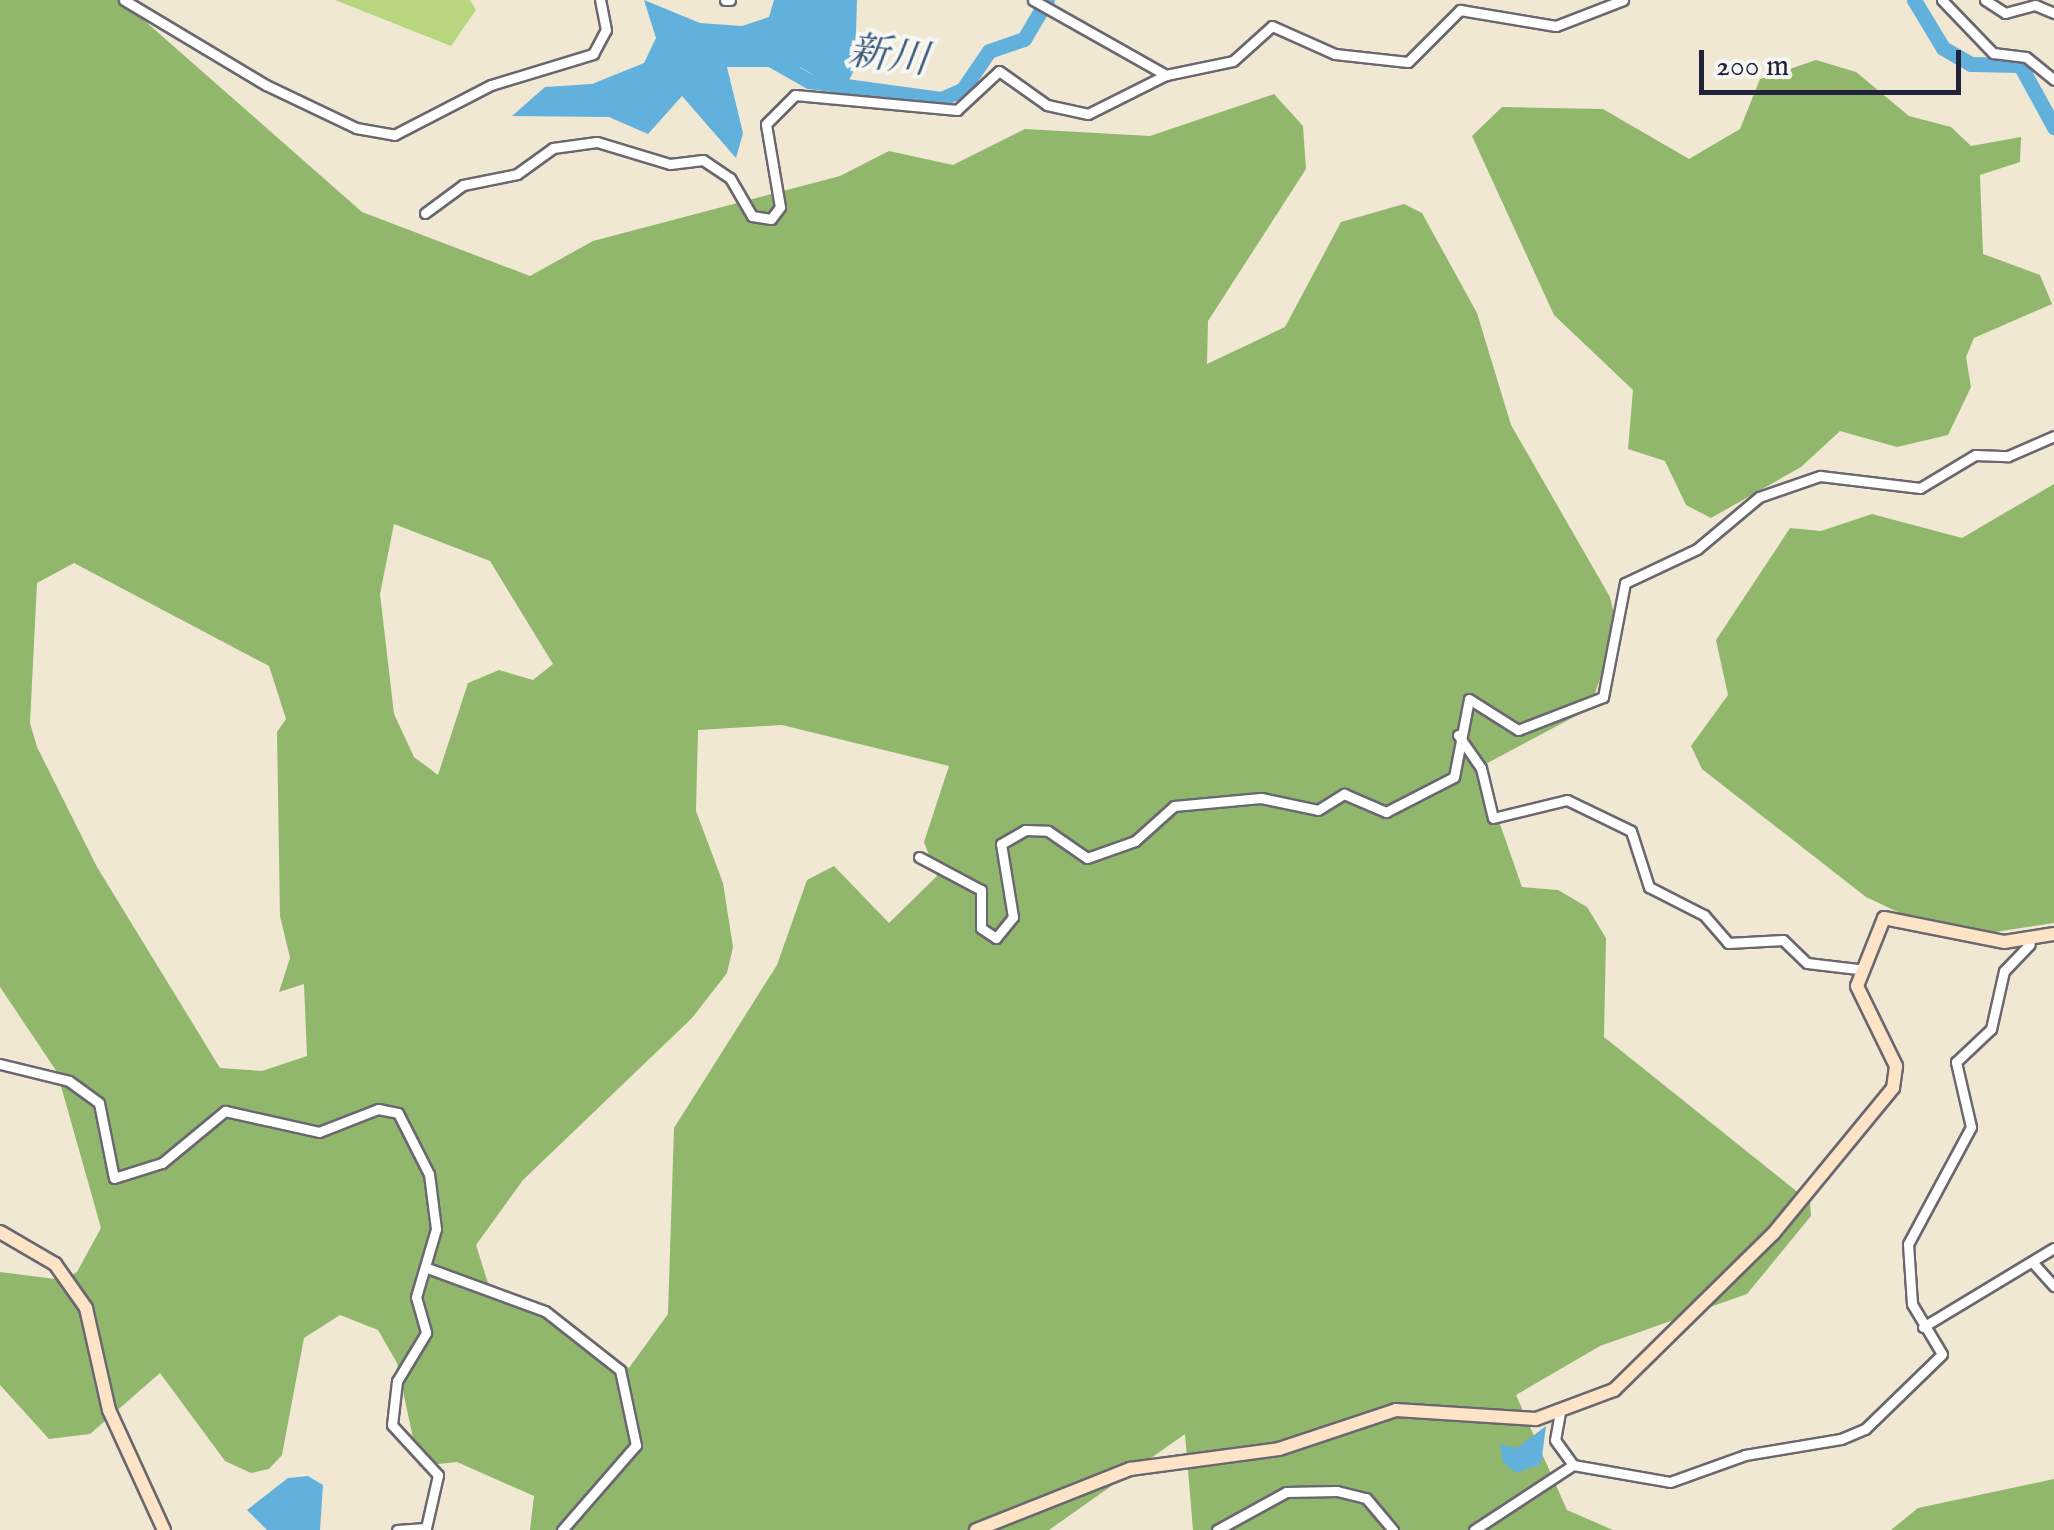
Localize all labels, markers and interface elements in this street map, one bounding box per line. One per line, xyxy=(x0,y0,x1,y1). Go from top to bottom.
water label: 新川 xyxy=(845,29,931,87)
scale bar xyxy=(1704,30,1966,92)
text: 200 m xyxy=(1716,48,1789,86)

